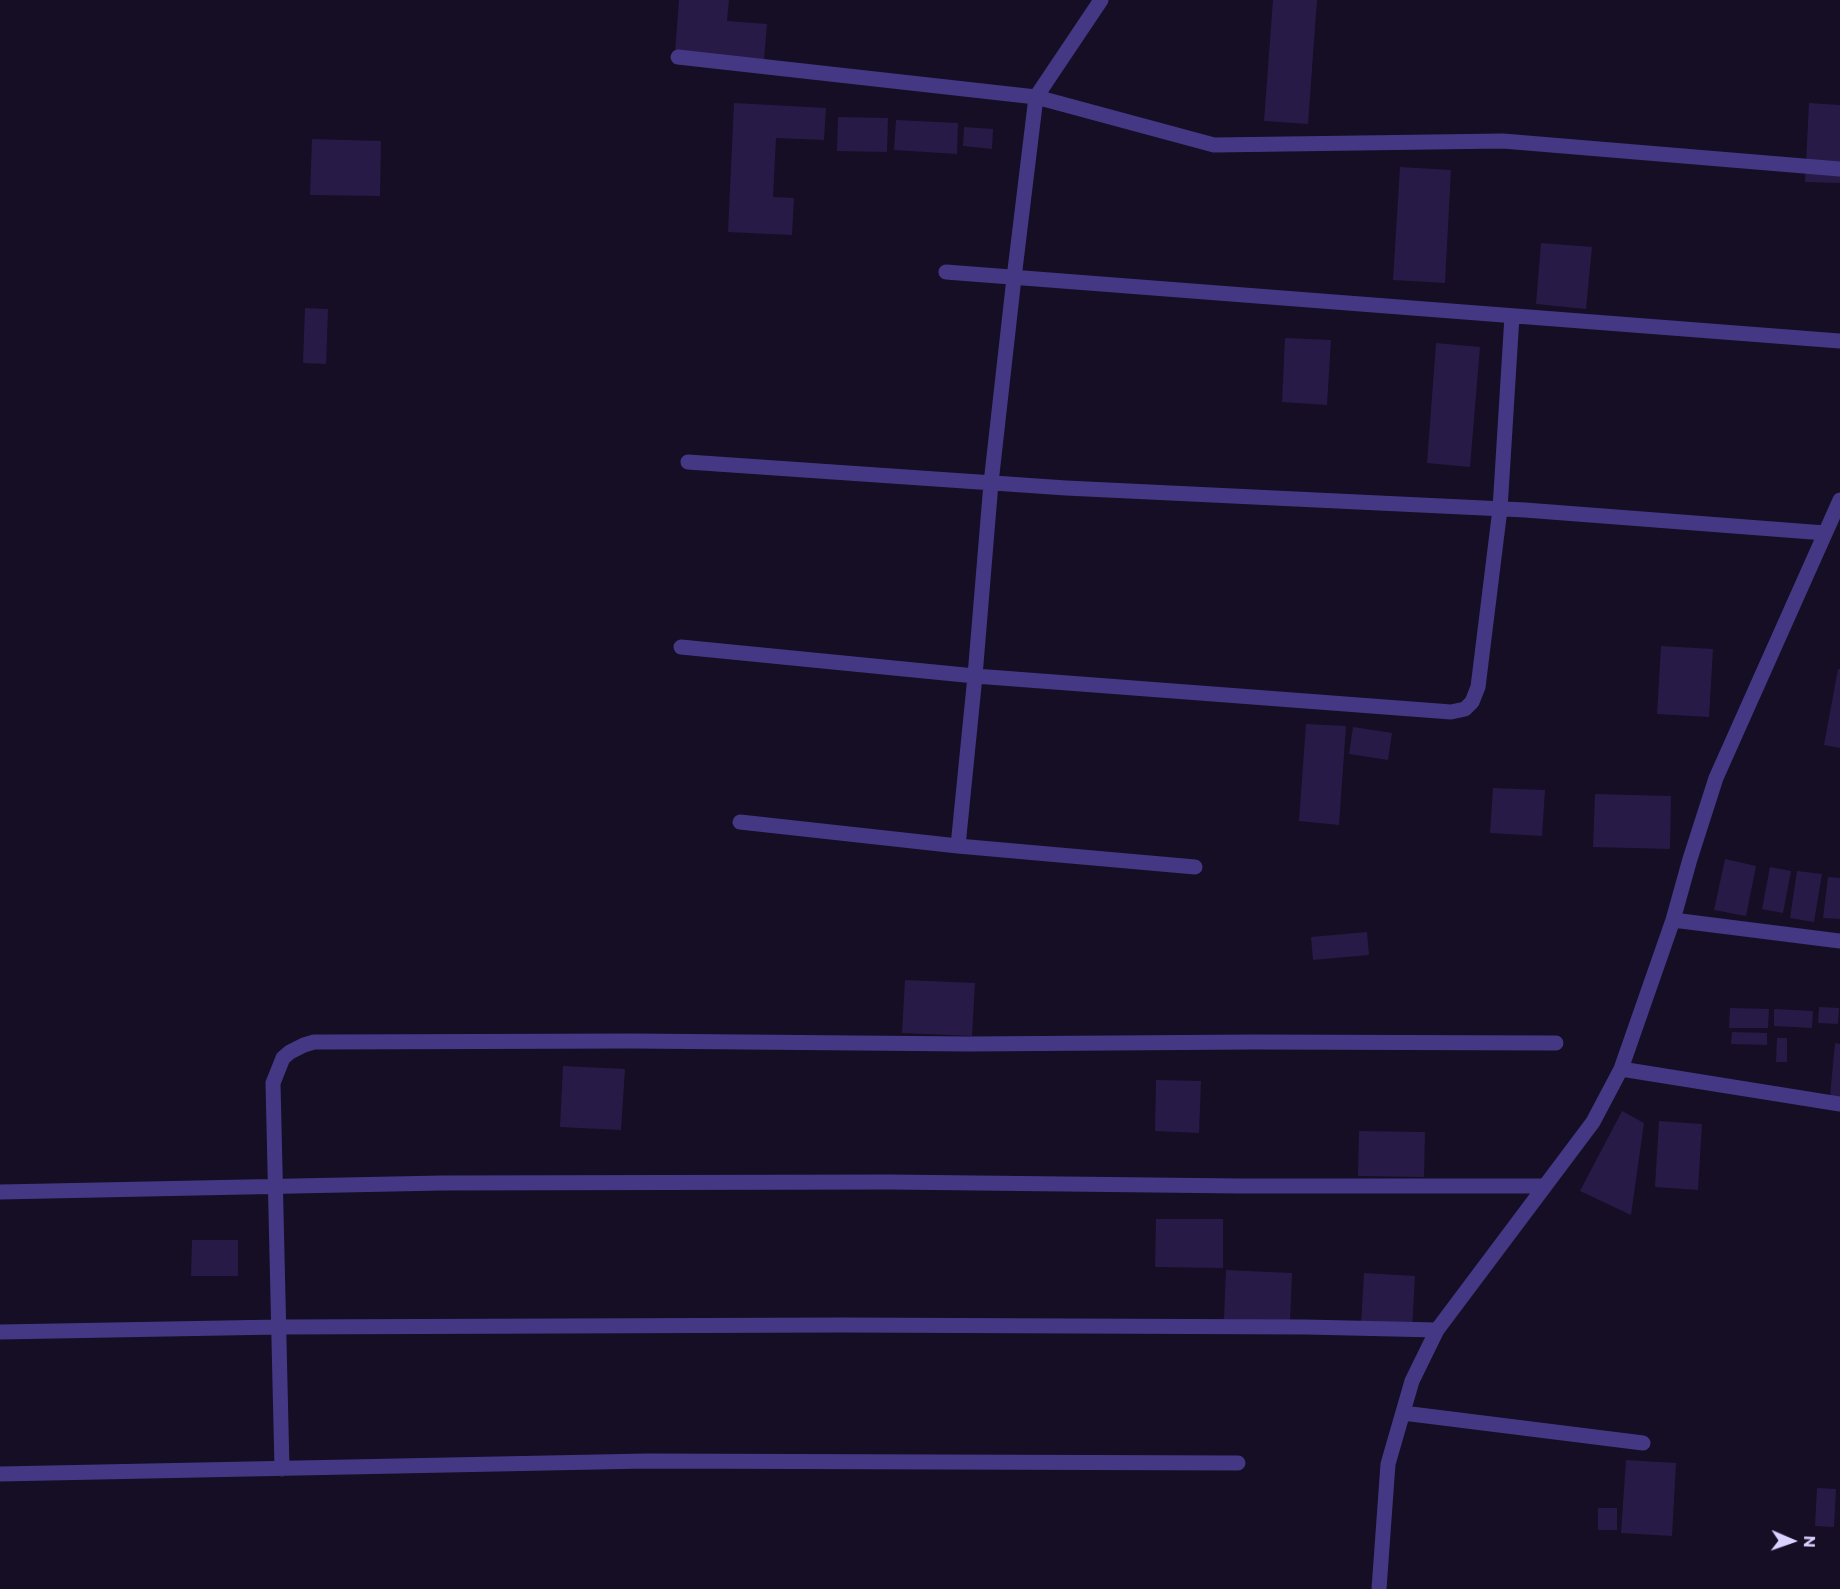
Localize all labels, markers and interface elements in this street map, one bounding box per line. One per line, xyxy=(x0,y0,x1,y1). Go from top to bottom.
north arrow xyxy=(1762,1511,1822,1571)
text: N xyxy=(1801,1535,1820,1548)

